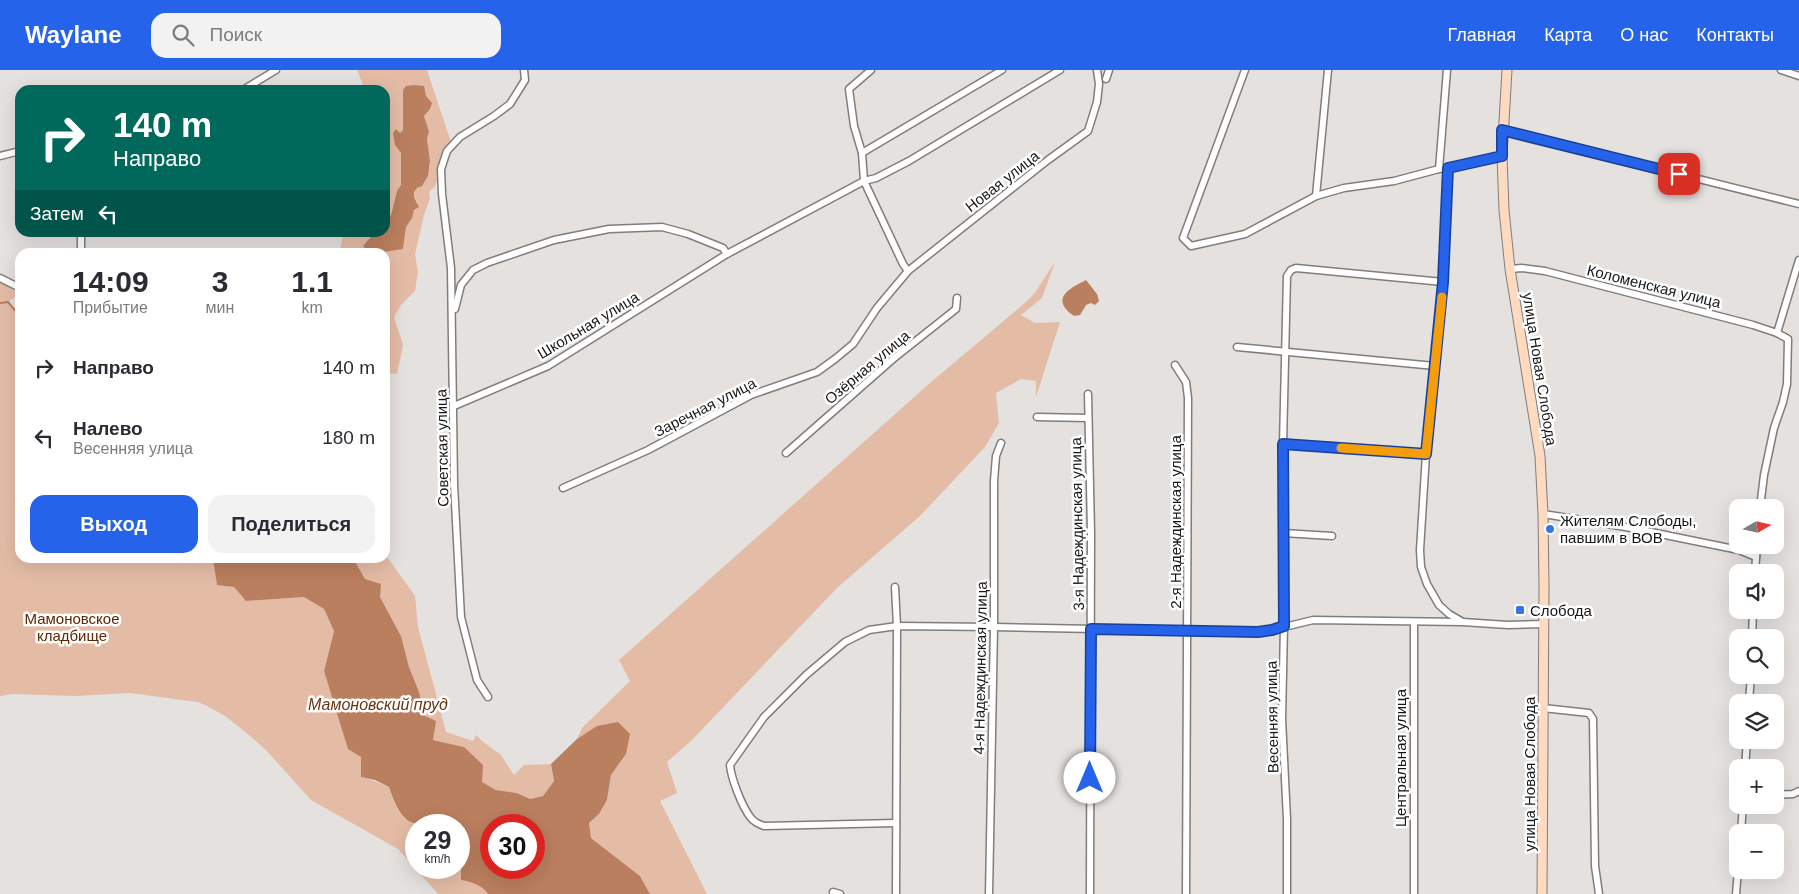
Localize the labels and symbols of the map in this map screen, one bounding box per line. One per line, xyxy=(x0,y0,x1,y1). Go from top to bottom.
street label: Новая улица xyxy=(962,147,1043,215)
pin xyxy=(1658,153,1700,195)
street label: Коломенская улица xyxy=(1585,261,1723,311)
street label: Школьная улица xyxy=(534,288,642,362)
street label: улица Новая Слобода xyxy=(1519,291,1561,447)
street label: Озёрная улица xyxy=(821,326,913,407)
street label: Заречная улица xyxy=(651,374,759,440)
street label: Советская улица xyxy=(432,388,452,507)
street label: 2-я Надеждинская улица xyxy=(1167,435,1184,609)
street label: 3-я Надеждинская улица xyxy=(1067,436,1087,611)
north arrow xyxy=(1729,499,1784,554)
place label: Жителям Слободы, павшим в ВОВ xyxy=(1560,512,1697,546)
marker: Жителям Слободы, павшим в ВОВ xyxy=(1544,523,1556,535)
street label: 4-я Надеждинская улица xyxy=(970,580,990,755)
place label: Слобода xyxy=(1530,602,1592,619)
marker: Слобода xyxy=(1514,604,1526,616)
park label: Мамоновское кладбище xyxy=(24,610,120,644)
street label: Весенняя улица xyxy=(1263,660,1281,773)
street label: Центральная улица xyxy=(1392,688,1409,827)
water label: Мамоновский пруд xyxy=(308,696,448,713)
street label: улица Новая Слобода xyxy=(1521,696,1538,851)
position arrow xyxy=(1063,751,1115,803)
speed limit sign: 30 xyxy=(480,814,545,879)

